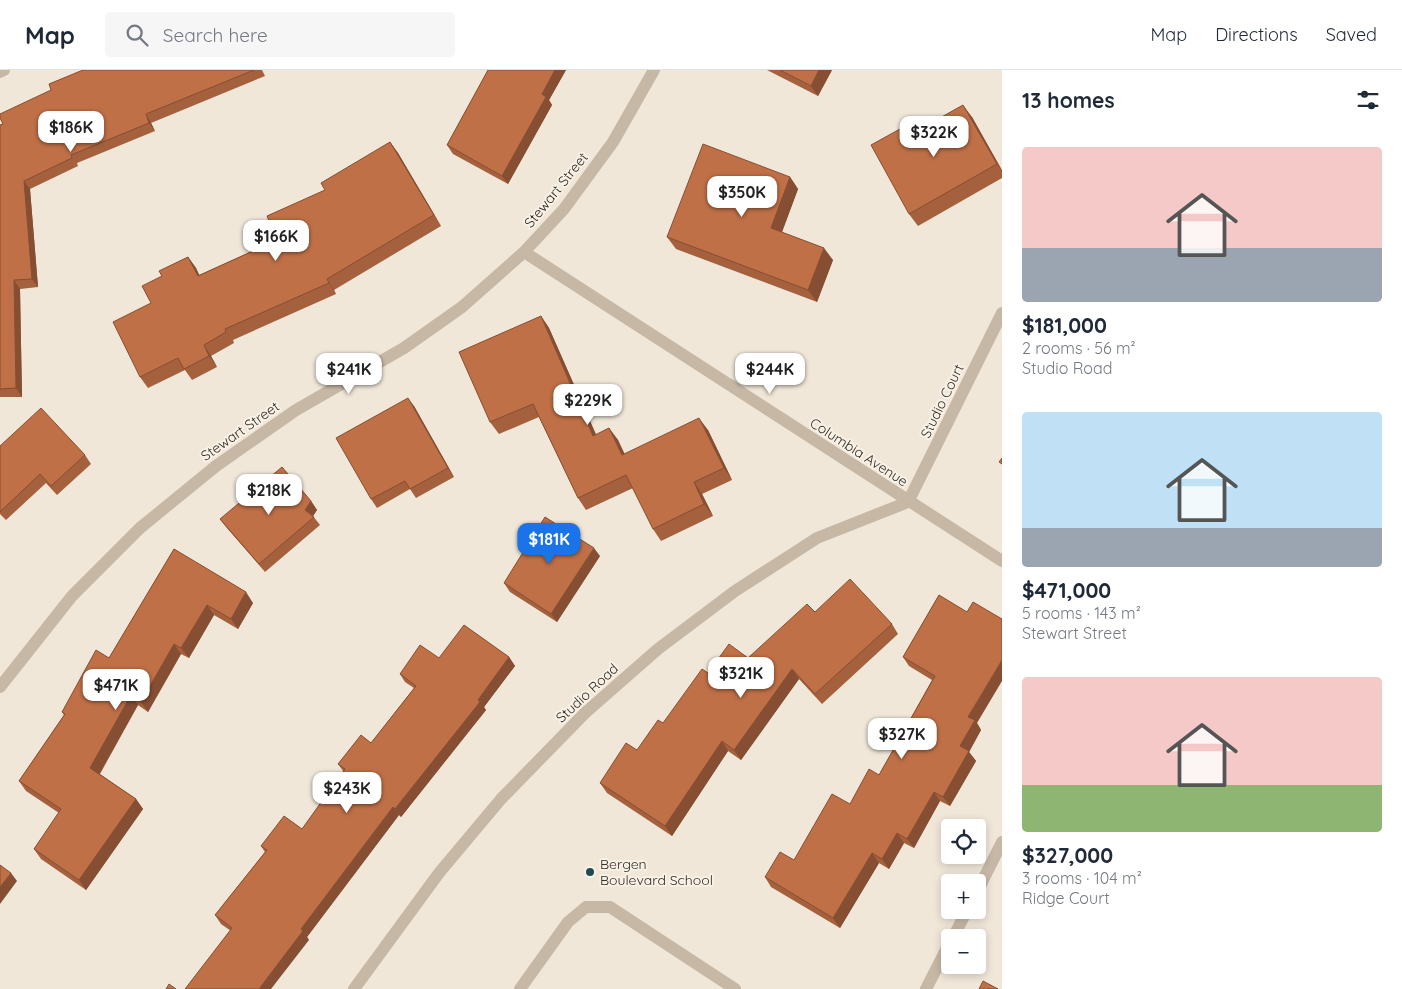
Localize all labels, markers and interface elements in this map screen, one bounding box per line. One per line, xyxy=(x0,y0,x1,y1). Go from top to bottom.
search box xyxy=(105,12,455,57)
text: Map xyxy=(25,20,75,50)
icon: search xyxy=(123,21,151,49)
text: Search here xyxy=(163,23,268,47)
text: Map xyxy=(1150,23,1187,46)
text: Directions xyxy=(1215,23,1298,46)
text: Saved xyxy=(1326,23,1377,46)
icon: filters xyxy=(1354,86,1382,114)
text: 13 homes xyxy=(1022,87,1115,113)
pin: $186K xyxy=(36,111,106,153)
pin: $322K xyxy=(899,116,969,158)
text: $186K xyxy=(49,117,93,137)
text: $322K xyxy=(911,122,957,142)
street label: Stewart Street xyxy=(520,148,592,231)
pin: $350K xyxy=(707,176,777,218)
icon: home xyxy=(1157,180,1247,270)
text: $350K xyxy=(718,182,766,202)
pin: $166K xyxy=(241,220,311,262)
text: $166K xyxy=(254,226,298,246)
text: $181,000 xyxy=(1022,312,1107,338)
text: 2 rooms · 56 m² xyxy=(1022,338,1136,358)
pin: $241K xyxy=(314,352,384,395)
pin: $244K xyxy=(735,352,805,395)
text: Studio Road xyxy=(1022,358,1112,378)
text: $241K xyxy=(327,359,371,379)
text: $244K xyxy=(746,359,794,379)
street label: Studio Court xyxy=(916,361,968,441)
pin: $229K xyxy=(553,384,623,426)
text: $229K xyxy=(564,390,612,410)
street label: Stewart Street xyxy=(197,397,283,465)
street label: Columbia Avenue xyxy=(807,414,911,490)
icon: home xyxy=(1157,445,1247,535)
pin: $218K xyxy=(234,474,304,516)
text: $218K xyxy=(247,480,291,500)
pin: $181K xyxy=(514,522,584,565)
text: $181K xyxy=(528,529,570,549)
text: $471,000 xyxy=(1022,577,1111,603)
text: 5 rooms · 143 m² xyxy=(1022,603,1141,623)
text: Stewart Street xyxy=(1022,623,1127,643)
pin: $321K xyxy=(706,656,776,699)
street label: Studio Road xyxy=(552,659,622,727)
text: $321K xyxy=(719,663,763,683)
pin: $471K xyxy=(81,668,151,711)
text: $471K xyxy=(94,675,138,695)
icon: home xyxy=(1157,710,1247,800)
pin: $327K xyxy=(867,718,937,760)
text: $327K xyxy=(879,724,925,744)
pin: $243K xyxy=(312,772,382,814)
text: $243K xyxy=(323,778,371,798)
map controls xyxy=(941,819,986,974)
button: locate xyxy=(941,819,986,864)
text: $327,000 xyxy=(1022,842,1113,868)
place label: Bergen Boulevard School xyxy=(600,855,713,889)
marker: Bergen Boulevard School xyxy=(584,866,596,878)
text: 3 rooms · 104 m² xyxy=(1022,868,1142,888)
button: + xyxy=(941,874,986,919)
text: Ridge Court xyxy=(1022,888,1110,908)
button: − xyxy=(941,929,986,974)

